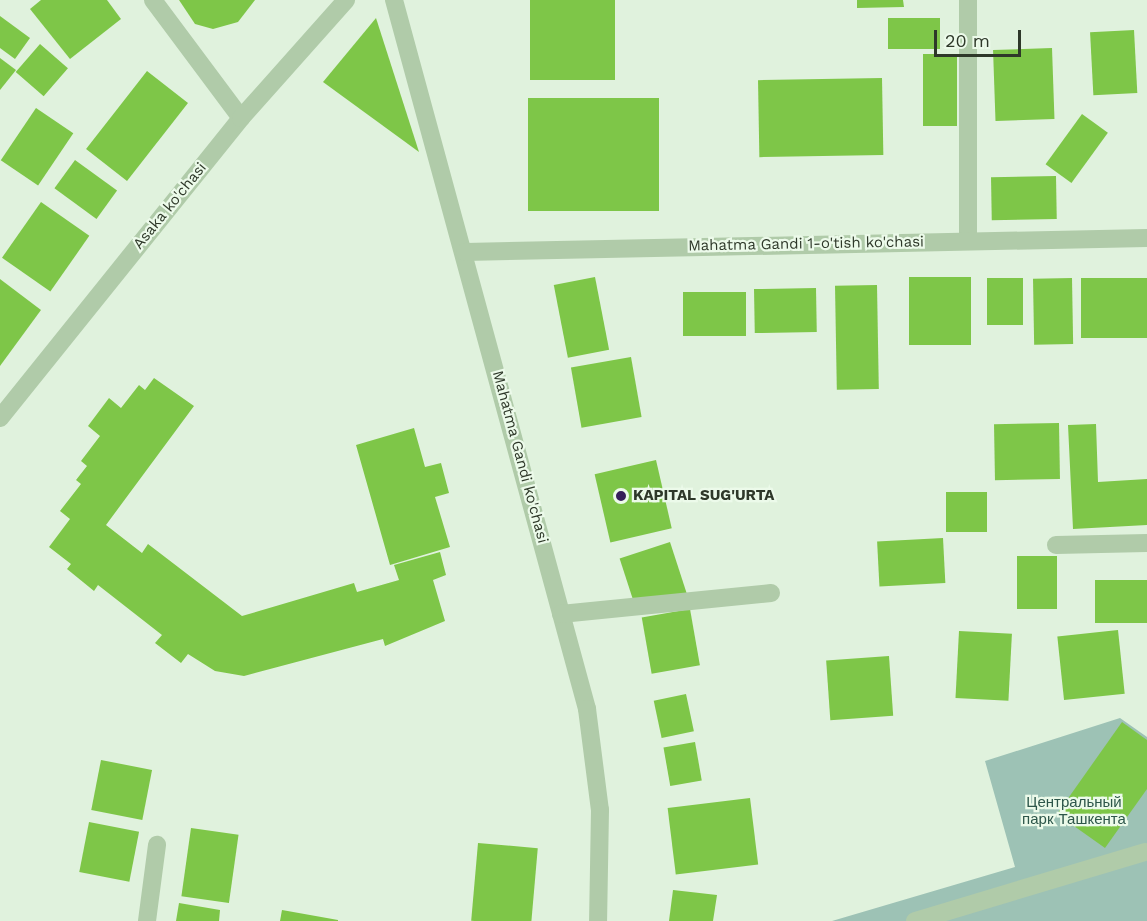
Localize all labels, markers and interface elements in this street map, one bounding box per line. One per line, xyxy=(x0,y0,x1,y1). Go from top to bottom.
scale bar xyxy=(937,18,1024,56)
text: 20 m xyxy=(945,30,990,51)
street label: Asaka ko'chasi xyxy=(130,159,210,253)
street label: Mahatma Gandi 1-o'tish ko'chasi xyxy=(688,233,924,255)
street label: Mahatma Gandi ko'chasi xyxy=(488,369,552,545)
place label: KAPITAL SUG'URTA xyxy=(633,487,775,505)
marker: KAPITAL SUG'URTA xyxy=(614,489,628,503)
park label: Центральный парк Ташкента xyxy=(1022,793,1126,828)

